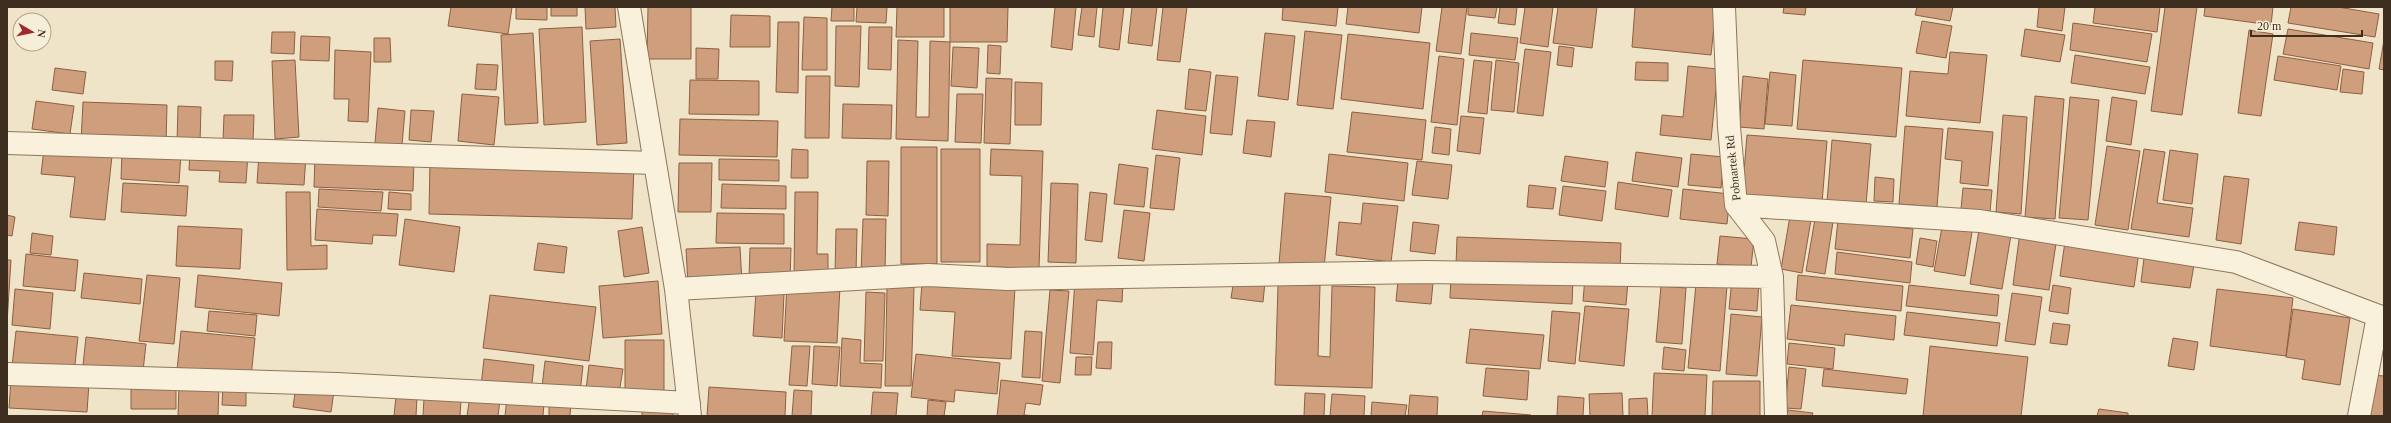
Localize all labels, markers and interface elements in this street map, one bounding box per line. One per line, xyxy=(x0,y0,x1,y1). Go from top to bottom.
north arrow xyxy=(12,12,52,52)
scale bar xyxy=(2251,12,2362,38)
text: 20 m xyxy=(2257,19,2282,33)
text: N xyxy=(35,29,48,38)
street label: Pobnartek Rd xyxy=(1723,135,1743,201)

